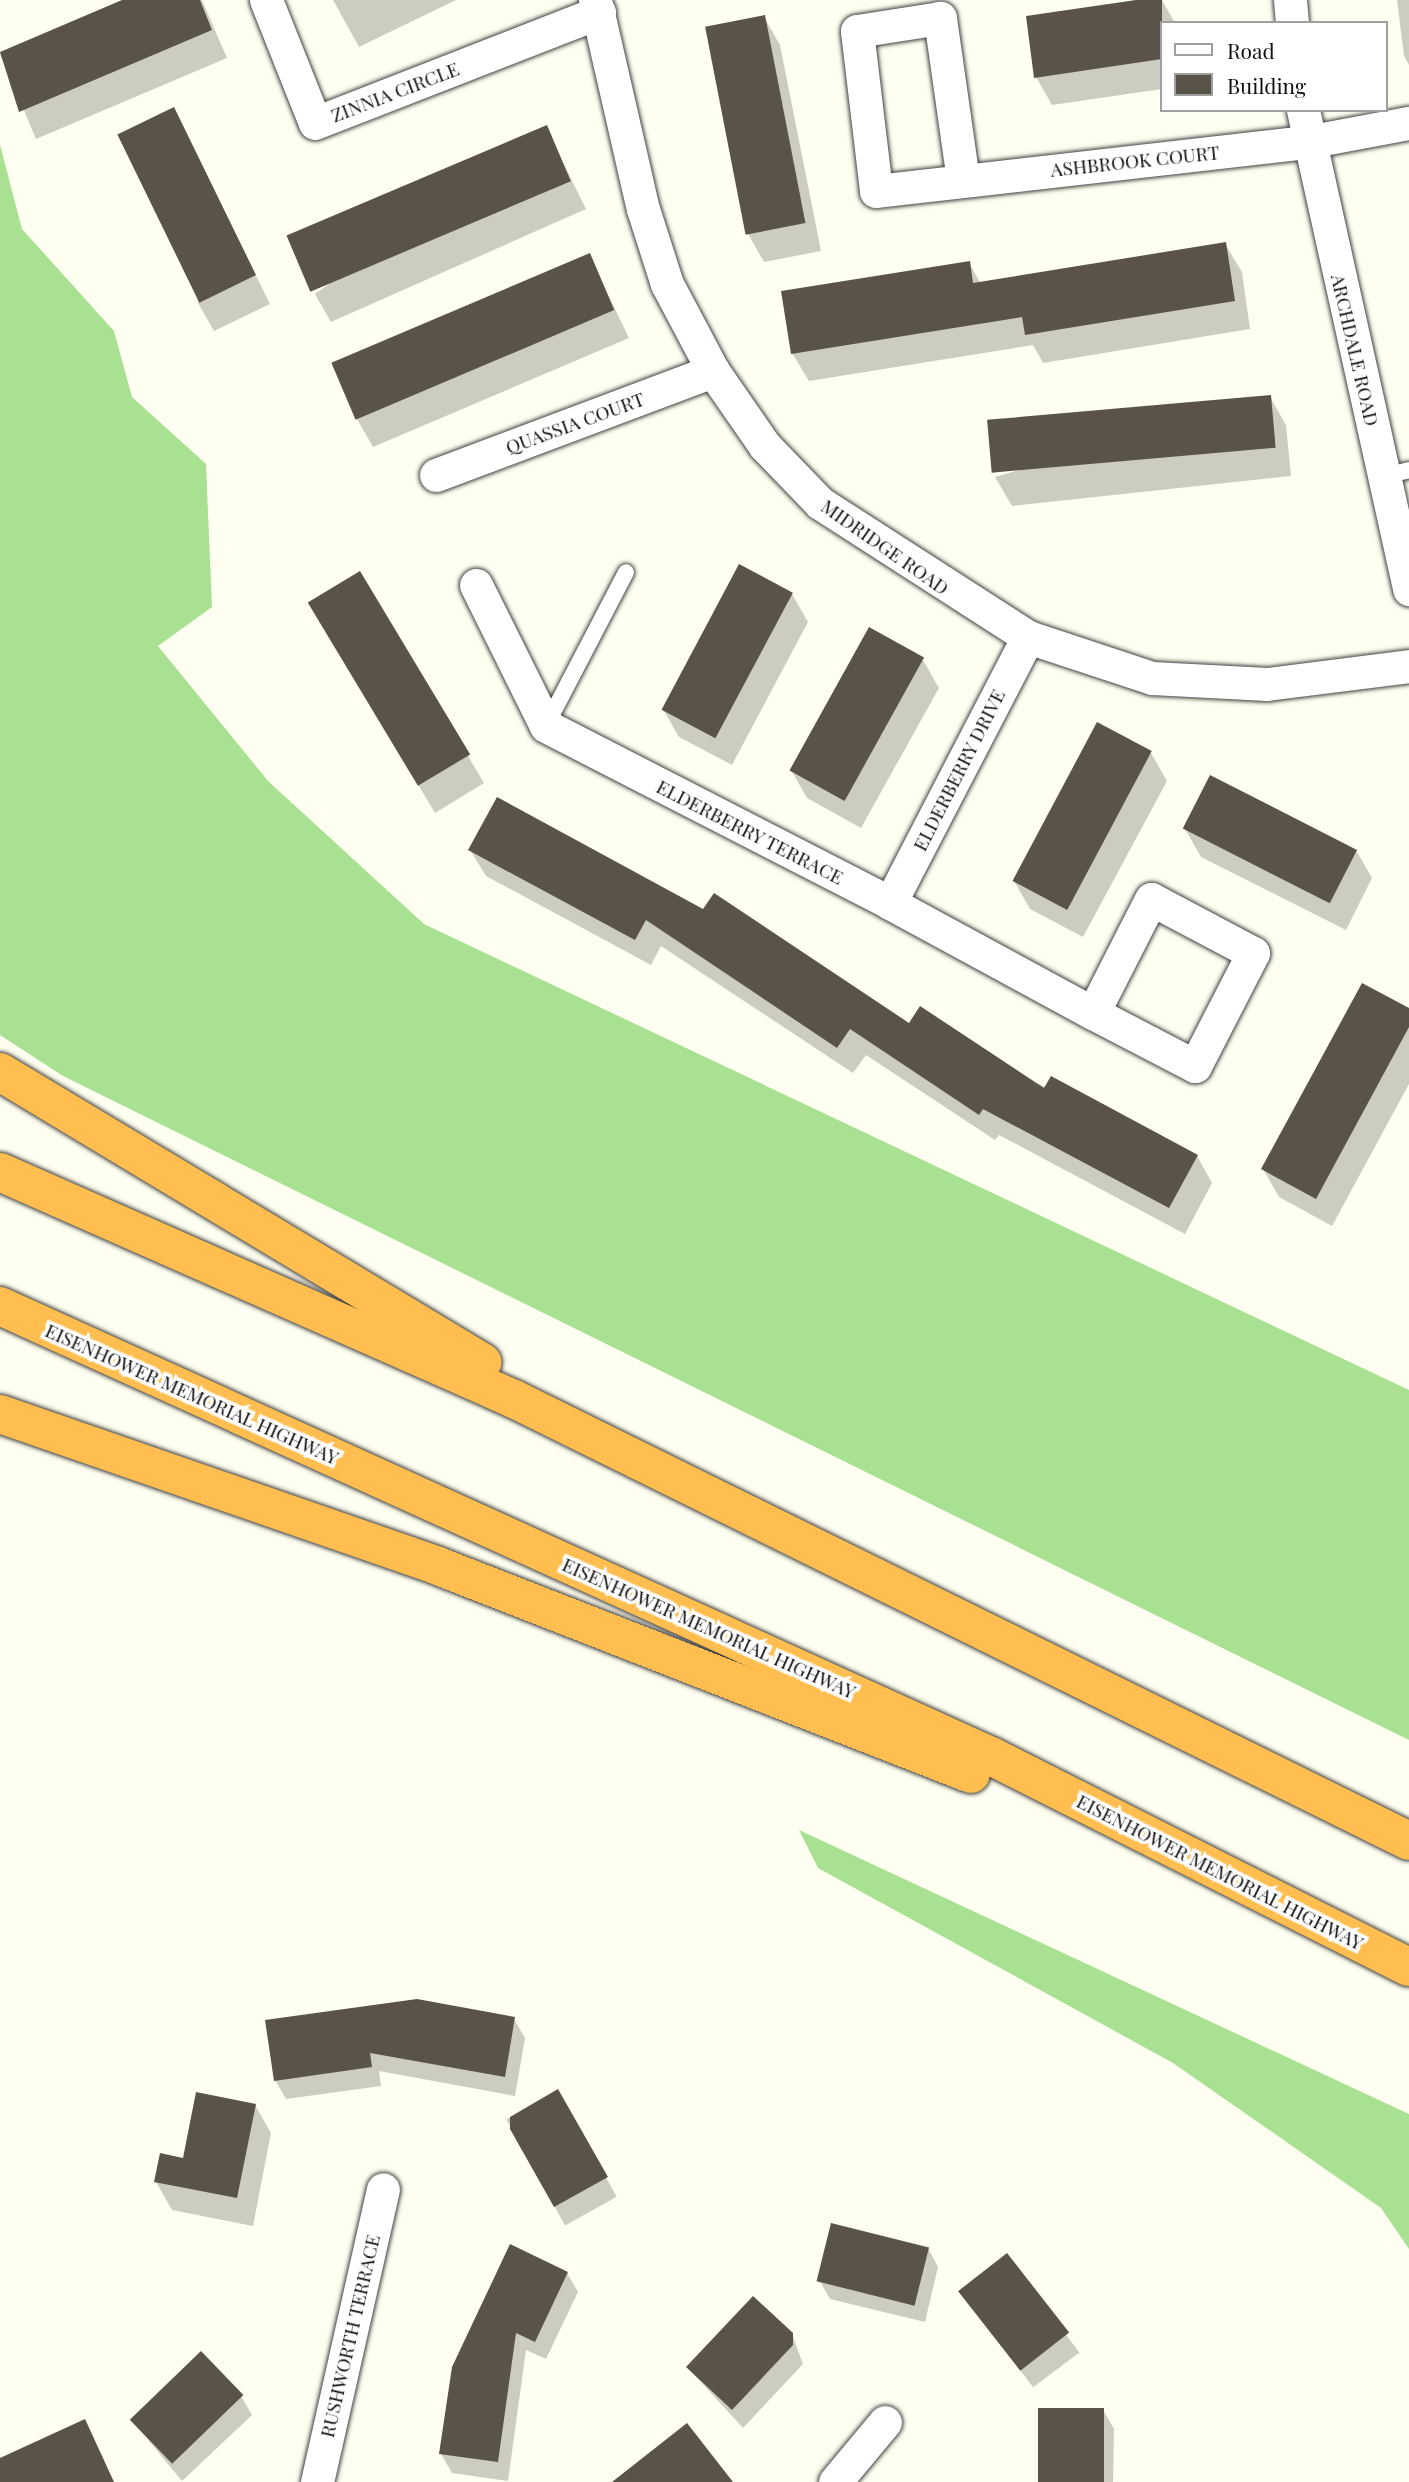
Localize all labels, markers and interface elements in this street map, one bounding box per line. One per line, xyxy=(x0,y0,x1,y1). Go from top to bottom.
legend xyxy=(1160,21,1388,112)
text: Road xyxy=(1227,36,1275,64)
street label: ZINNIA CIRCLE xyxy=(328,57,462,127)
text: Building xyxy=(1227,71,1306,99)
street label: ASHBROOK COURT xyxy=(1049,141,1221,181)
street label: ARCHDALE ROAD xyxy=(1326,272,1384,428)
street label: QUASSIA COURT xyxy=(503,387,647,459)
street label: MIDRIDGE ROAD xyxy=(817,495,953,599)
street label: ELDERBERRY DRIVE xyxy=(908,685,1010,855)
street label: ELDERBERRY TERRACE xyxy=(652,775,848,889)
street label: EISENHOWER MEMORIAL HIGHWAY xyxy=(42,1319,342,1469)
street label: EISENHOWER MEMORIAL HIGHWAY xyxy=(559,1553,859,1703)
street label: EISENHOWER MEMORIAL HIGHWAY xyxy=(1073,1790,1367,1954)
street label: RUSHWORTH TERRACE xyxy=(315,2232,385,2440)

